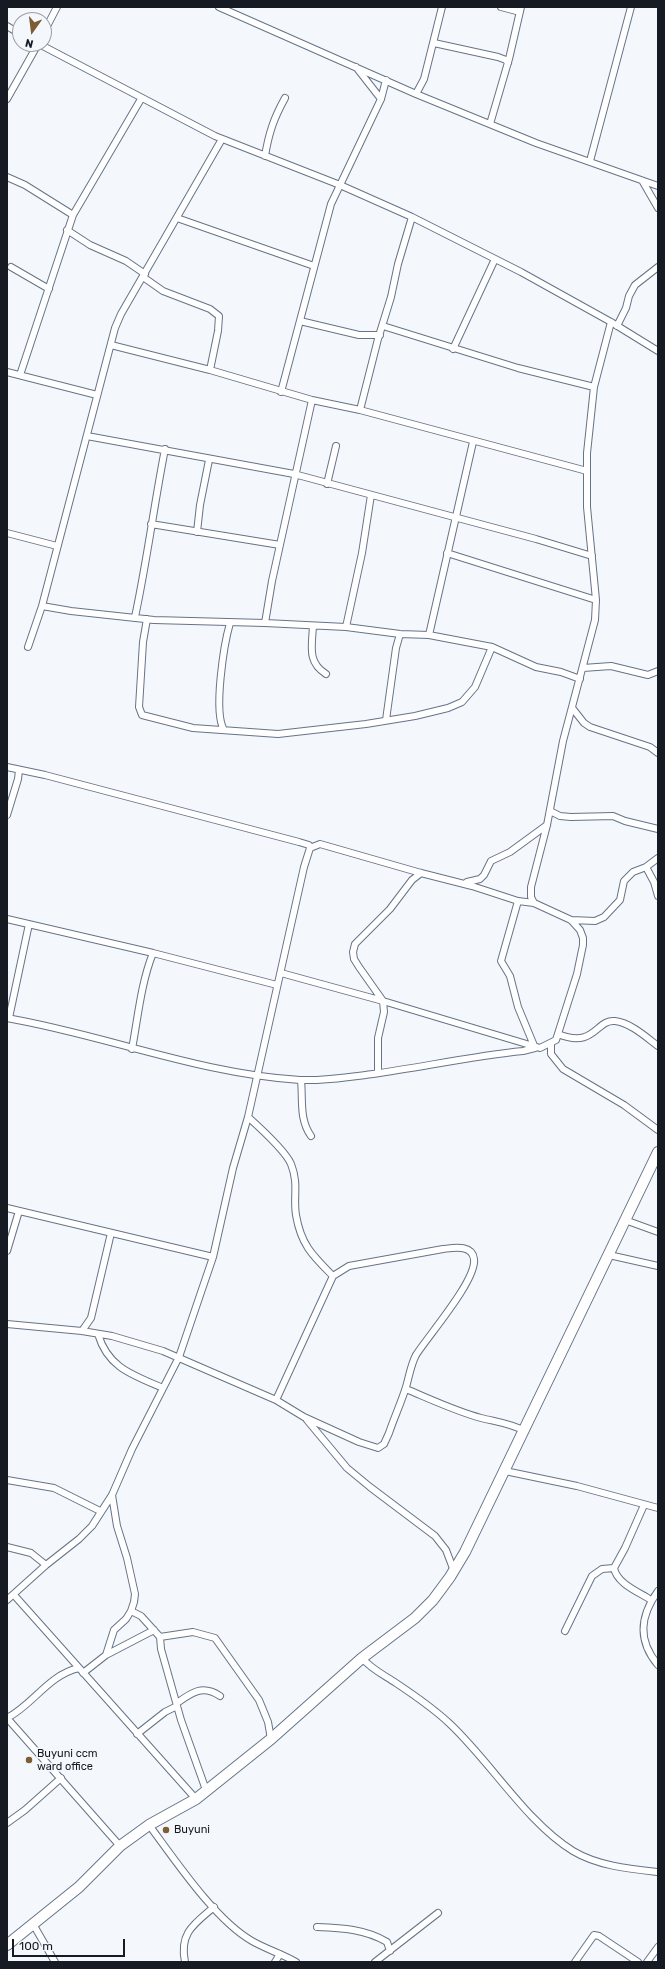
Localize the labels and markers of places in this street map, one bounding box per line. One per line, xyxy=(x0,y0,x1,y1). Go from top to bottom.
place label: Buyuni ccm ward office xyxy=(37,1747,98,1773)
marker: Buyuni ccm ward office xyxy=(24,1755,34,1765)
place label: Buyuni xyxy=(174,1823,210,1837)
marker: Buyuni xyxy=(161,1825,171,1835)

